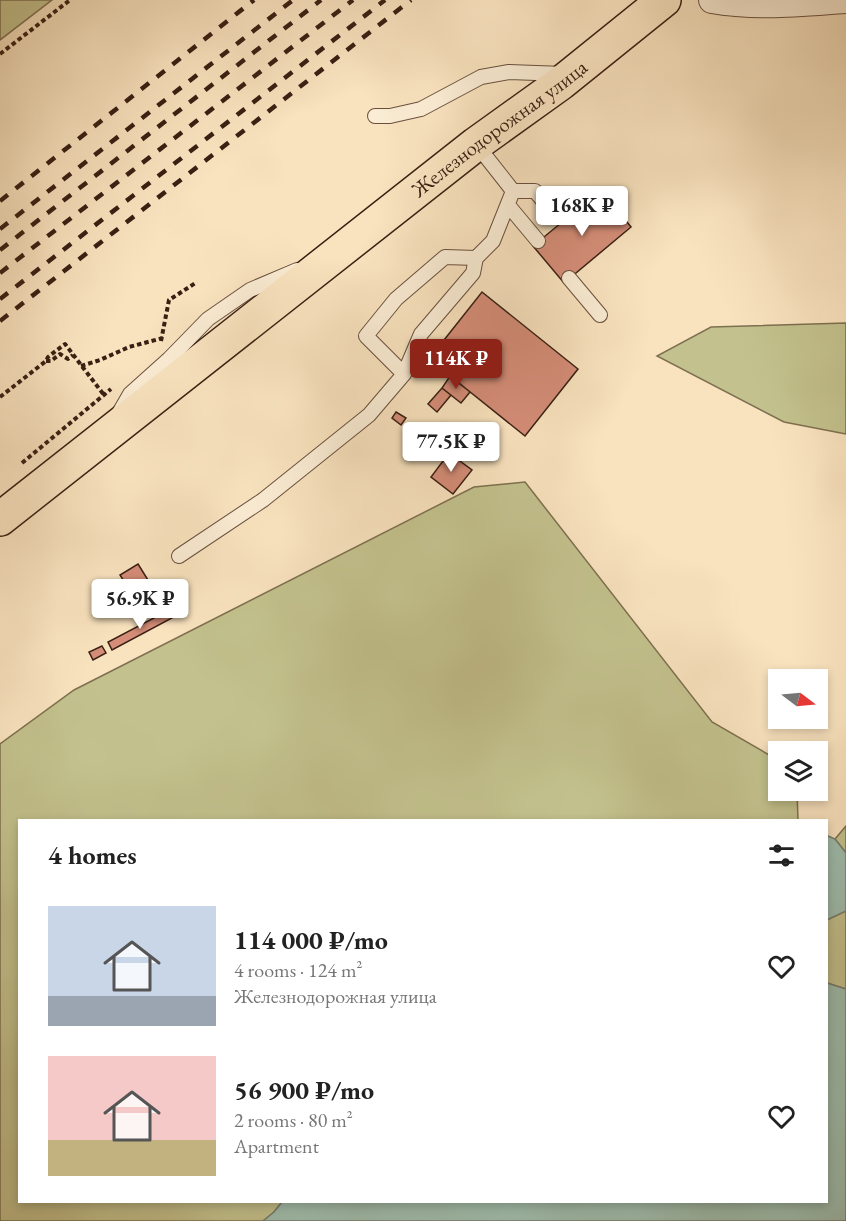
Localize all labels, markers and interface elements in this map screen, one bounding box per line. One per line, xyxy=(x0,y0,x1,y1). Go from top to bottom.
street label: Железнодорожная улица xyxy=(405,53,593,203)
pin: 168K ₽ xyxy=(533,186,631,237)
text: 168K ₽ xyxy=(550,192,614,218)
pin: 114K ₽ xyxy=(407,339,505,390)
text: 114K ₽ xyxy=(424,345,488,371)
pin: 77.5K ₽ xyxy=(396,422,506,473)
text: 77.5K ₽ xyxy=(417,428,485,454)
pin: 56.9K ₽ xyxy=(85,579,195,630)
text: 56.9K ₽ xyxy=(106,585,174,611)
north arrow xyxy=(768,669,828,729)
map controls xyxy=(768,669,828,801)
button: layers xyxy=(768,741,828,801)
text: 4 homes xyxy=(48,838,137,872)
icon: filters xyxy=(765,839,798,872)
text: 114 000 ₽/mo xyxy=(234,923,388,957)
icon: home xyxy=(96,930,168,1002)
icon: heart xyxy=(765,950,798,983)
text: 4 rooms · 124 m² xyxy=(234,957,362,983)
text: Железнодорожная улица xyxy=(234,983,437,1009)
text: 56 900 ₽/mo xyxy=(234,1073,374,1107)
icon: home xyxy=(96,1080,168,1152)
icon: heart xyxy=(765,1100,798,1133)
text: 2 rooms · 80 m² xyxy=(234,1107,353,1133)
text: Apartment xyxy=(234,1133,319,1159)

